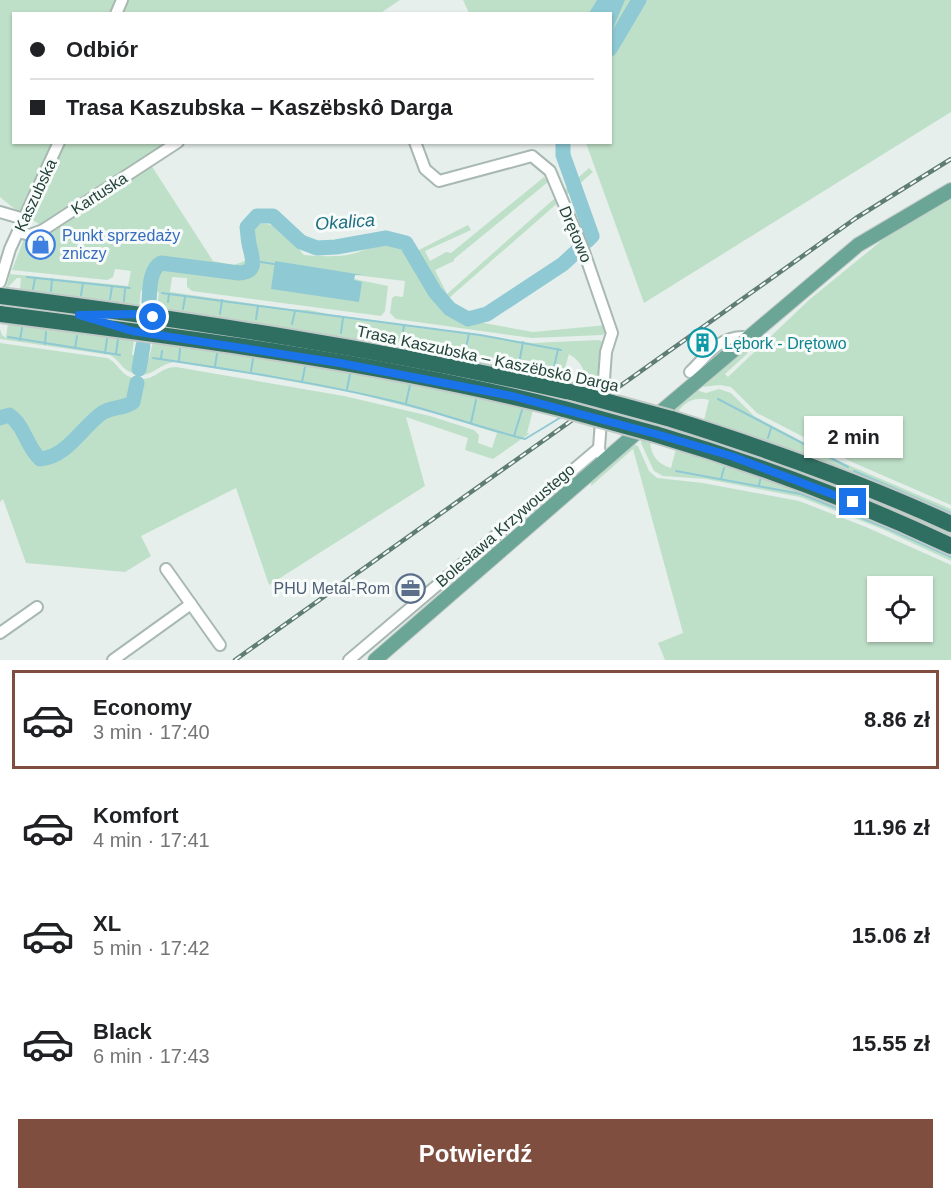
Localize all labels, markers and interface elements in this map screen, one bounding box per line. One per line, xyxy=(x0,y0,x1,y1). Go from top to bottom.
text: Odbiór xyxy=(66,37,138,62)
text: Trasa Kaszubska – Kaszëbskô Darga xyxy=(66,95,452,120)
street label: Kaszubska xyxy=(11,156,60,234)
street label: Kartuska xyxy=(68,169,130,218)
street label: Drętowo xyxy=(556,203,595,265)
water label: Okalica xyxy=(314,210,376,234)
place label: Punkt sprzedaży zniczy xyxy=(62,227,180,262)
shop icon: Punkt sprzedaży zniczy xyxy=(25,228,57,260)
route start xyxy=(139,303,166,330)
street label: Trasa Kaszubska – Kaszëbskô Darga xyxy=(356,322,620,395)
building icon: Lębork - Drętowo xyxy=(687,327,719,359)
place label: Lębork - Drętowo xyxy=(724,335,847,352)
callout: 2 min xyxy=(804,415,902,457)
text: 2 min xyxy=(827,426,880,448)
street label: Bolesława Krzywoustego xyxy=(433,461,578,590)
route end xyxy=(839,488,866,515)
office icon: PHU Metal-Rom xyxy=(395,572,427,604)
map controls xyxy=(867,576,933,642)
button: locate xyxy=(867,576,933,642)
place label: PHU Metal-Rom xyxy=(274,580,390,597)
icon: car xyxy=(21,693,75,747)
text: Economy xyxy=(93,695,192,720)
text: 8.86 zł xyxy=(864,707,930,732)
text: 3 min · 17:40 xyxy=(93,721,210,743)
icon: car xyxy=(21,801,75,855)
text: Komfort xyxy=(93,803,179,828)
text: 11.96 zł xyxy=(853,815,930,840)
text: 4 min · 17:41 xyxy=(93,829,210,851)
icon: car xyxy=(21,909,75,963)
text: XL xyxy=(93,911,121,936)
text: 15.06 zł xyxy=(852,923,930,948)
text: 5 min · 17:42 xyxy=(93,937,210,959)
icon: car xyxy=(21,1017,75,1071)
text: Black xyxy=(93,1019,152,1044)
text: 15.55 zł xyxy=(852,1031,930,1056)
text: 6 min · 17:43 xyxy=(93,1045,210,1067)
button: Potwierdź xyxy=(18,1119,933,1188)

